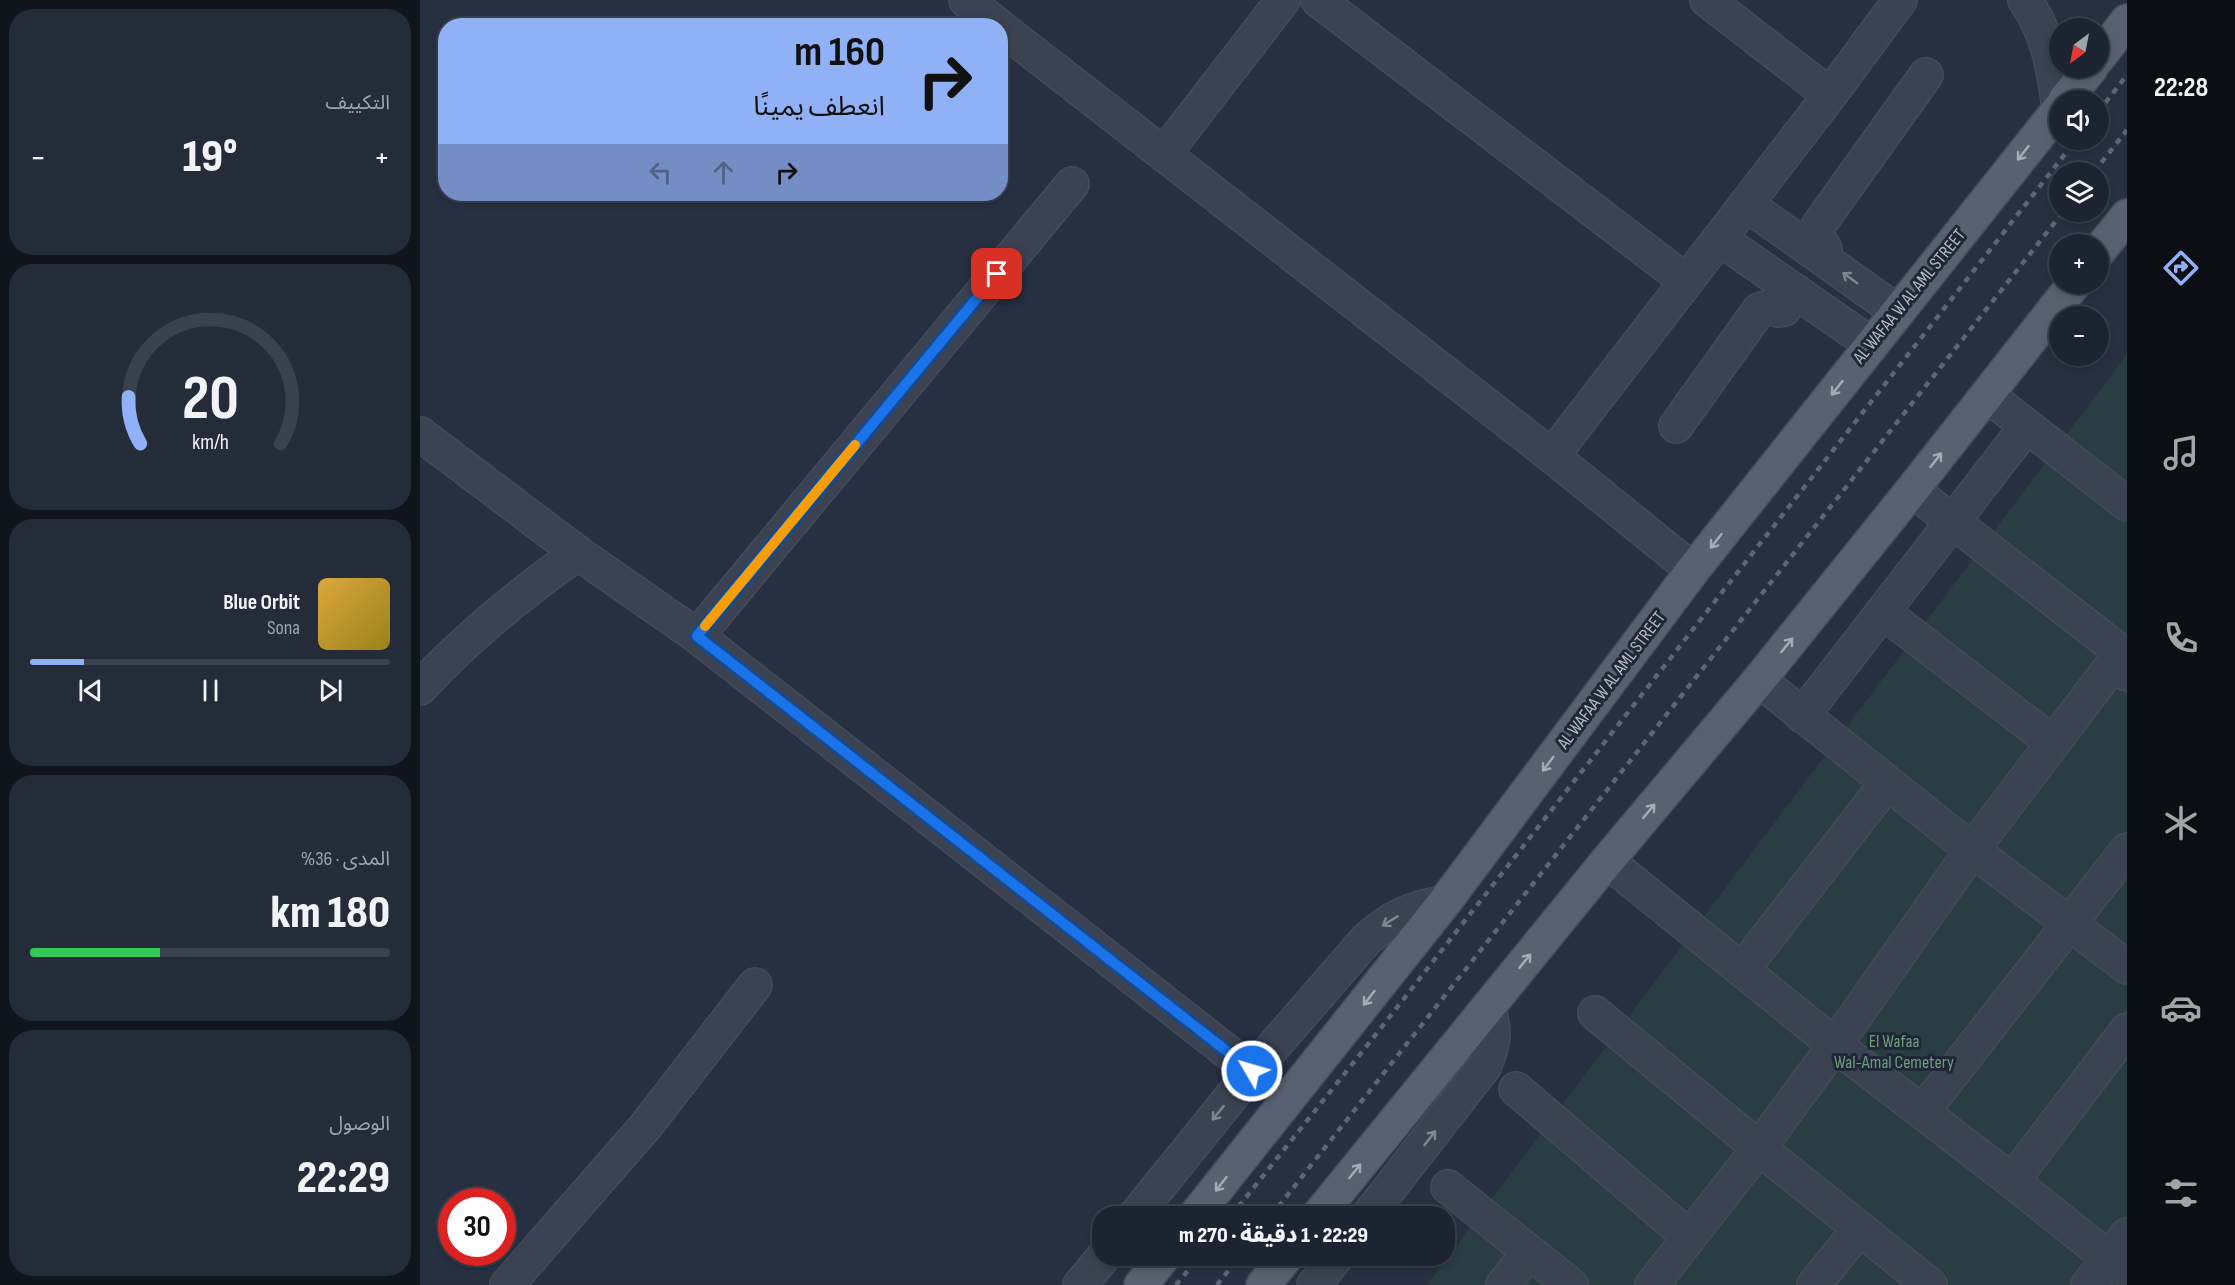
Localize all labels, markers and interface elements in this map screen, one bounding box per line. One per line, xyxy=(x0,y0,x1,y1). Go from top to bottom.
north arrow xyxy=(2049,18,2109,78)
map controls xyxy=(2049,18,2109,366)
text: 160 m xyxy=(794,27,885,78)
icon: right xyxy=(906,42,984,120)
text: 22:28 xyxy=(2154,72,2208,104)
button: sound xyxy=(2049,90,2109,150)
text: التكييف xyxy=(326,91,390,115)
text: انعطف يمينًا xyxy=(753,91,885,123)
text: 19° xyxy=(183,130,237,185)
text: − xyxy=(30,138,46,178)
text: + xyxy=(374,138,390,178)
one-way arrow xyxy=(2017,145,2030,161)
icon: left xyxy=(644,156,677,189)
icon: ahead xyxy=(707,156,740,189)
icon: right xyxy=(770,156,803,189)
button: layers xyxy=(2049,162,2109,222)
street label: AL WAFAA W AL AML STREET xyxy=(1848,225,1970,368)
button: + xyxy=(2049,234,2109,294)
icon: directions xyxy=(2160,247,2202,289)
pin xyxy=(971,248,1022,299)
icon: arrive xyxy=(980,257,1013,290)
one-way arrow xyxy=(1842,272,1858,284)
button: − xyxy=(2049,306,2109,366)
text: 20 xyxy=(181,362,239,437)
one-way arrow xyxy=(1830,380,1843,396)
text: km/h xyxy=(191,431,229,456)
icon: music xyxy=(2160,432,2202,474)
one-way arrow xyxy=(1929,452,1942,468)
one-way arrow xyxy=(1709,533,1722,549)
text: Blue Orbit xyxy=(223,589,300,616)
street label: AL WAFAA W AL AML STREET xyxy=(1552,607,1670,754)
text: Sona xyxy=(267,616,300,640)
icon: phone xyxy=(2160,617,2202,659)
one-way arrow xyxy=(1781,637,1794,653)
icon: previous xyxy=(74,674,107,707)
icon: pause xyxy=(194,674,227,707)
icon: next xyxy=(314,674,347,707)
one-way arrow xyxy=(1542,756,1554,772)
icon: climate xyxy=(2160,802,2202,844)
one-way arrow xyxy=(1642,804,1656,819)
text: المدى · 36% xyxy=(301,847,390,871)
text: 180 km xyxy=(270,886,390,941)
one-way arrow xyxy=(1381,915,1398,928)
one-way arrow xyxy=(1518,954,1532,969)
icon: car xyxy=(2160,987,2202,1029)
one-way arrow xyxy=(1362,990,1375,1006)
park label: El Wafaa Wal-Amal Cemetery xyxy=(1834,1031,1954,1073)
position arrow xyxy=(1220,1039,1284,1103)
one-way arrow xyxy=(1212,1105,1225,1121)
text: الوصول xyxy=(329,1112,390,1136)
one-way arrow xyxy=(1423,1130,1436,1146)
text: 22:29 xyxy=(297,1151,390,1206)
one-way arrow xyxy=(1348,1164,1362,1179)
icon: filters xyxy=(2160,1172,2202,1214)
one-way arrow xyxy=(1215,1175,1228,1191)
speed limit sign: 30 xyxy=(438,1188,516,1266)
text: 22:29 · 1 دقيقة · 270 m xyxy=(1179,1222,1368,1249)

